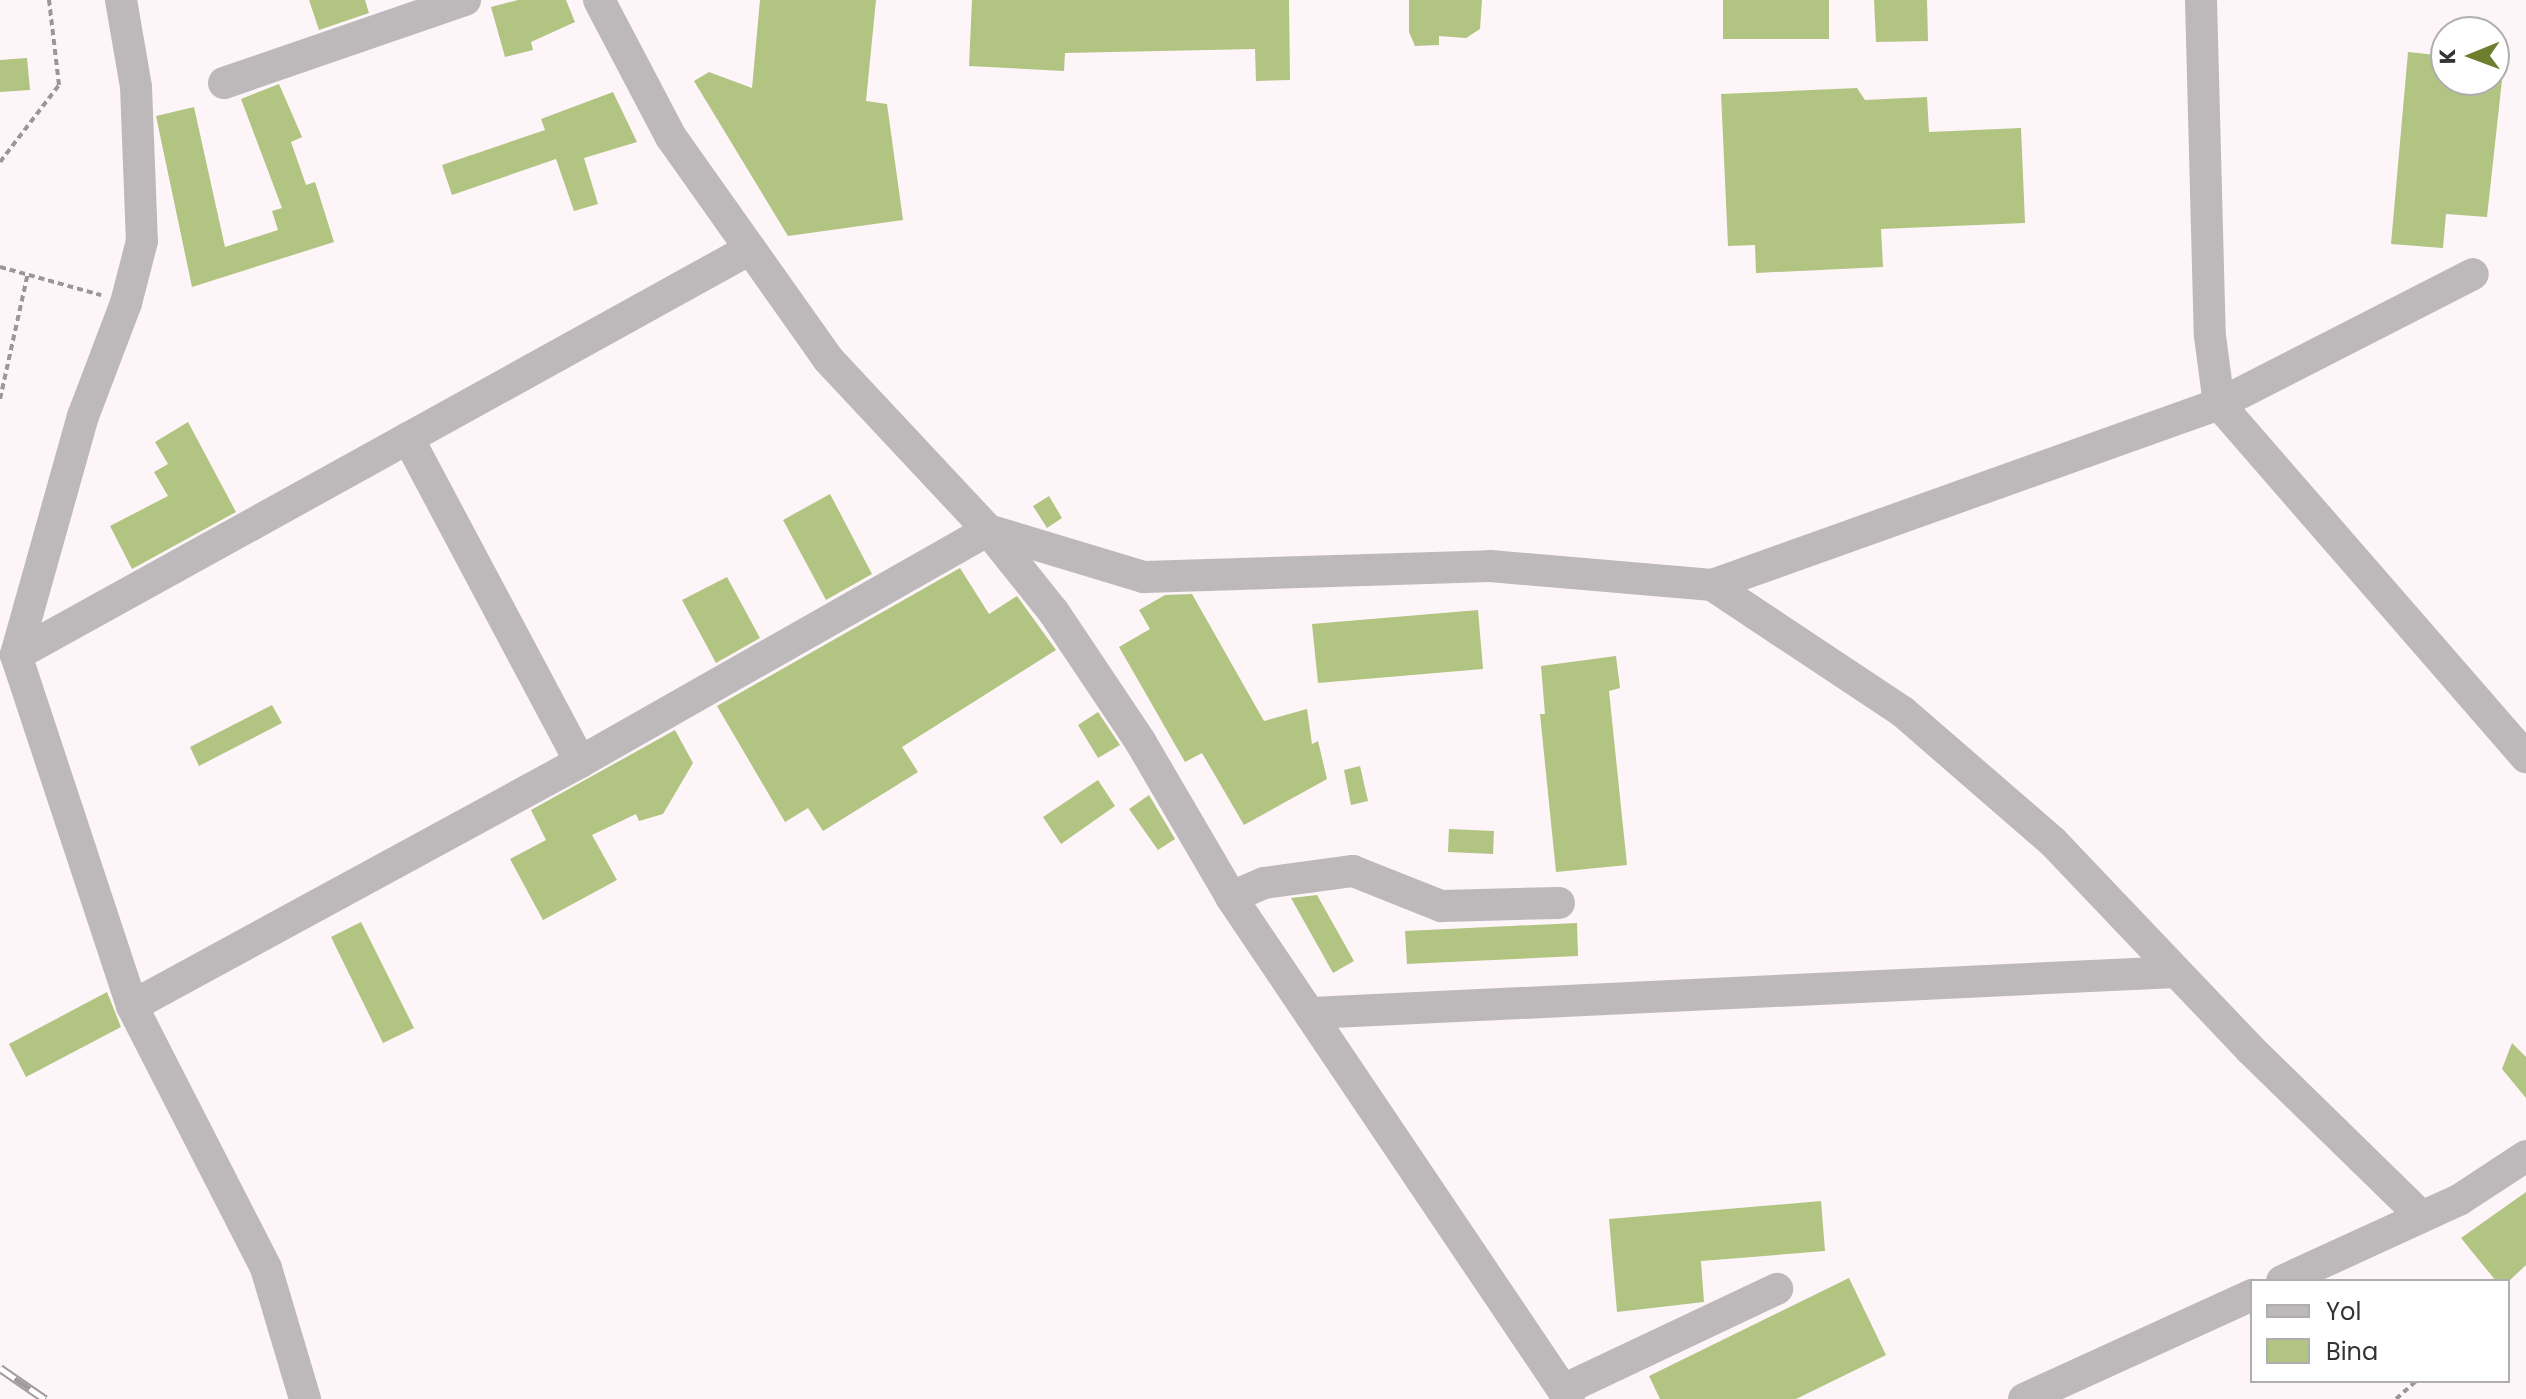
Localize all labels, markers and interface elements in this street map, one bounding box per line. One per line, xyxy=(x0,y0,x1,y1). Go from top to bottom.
north arrow xyxy=(2430,16,2510,96)
text: K xyxy=(2432,48,2463,64)
legend xyxy=(2250,1279,2510,1383)
text: Yol xyxy=(2326,1295,2361,1328)
text: Bina xyxy=(2326,1335,2378,1368)

